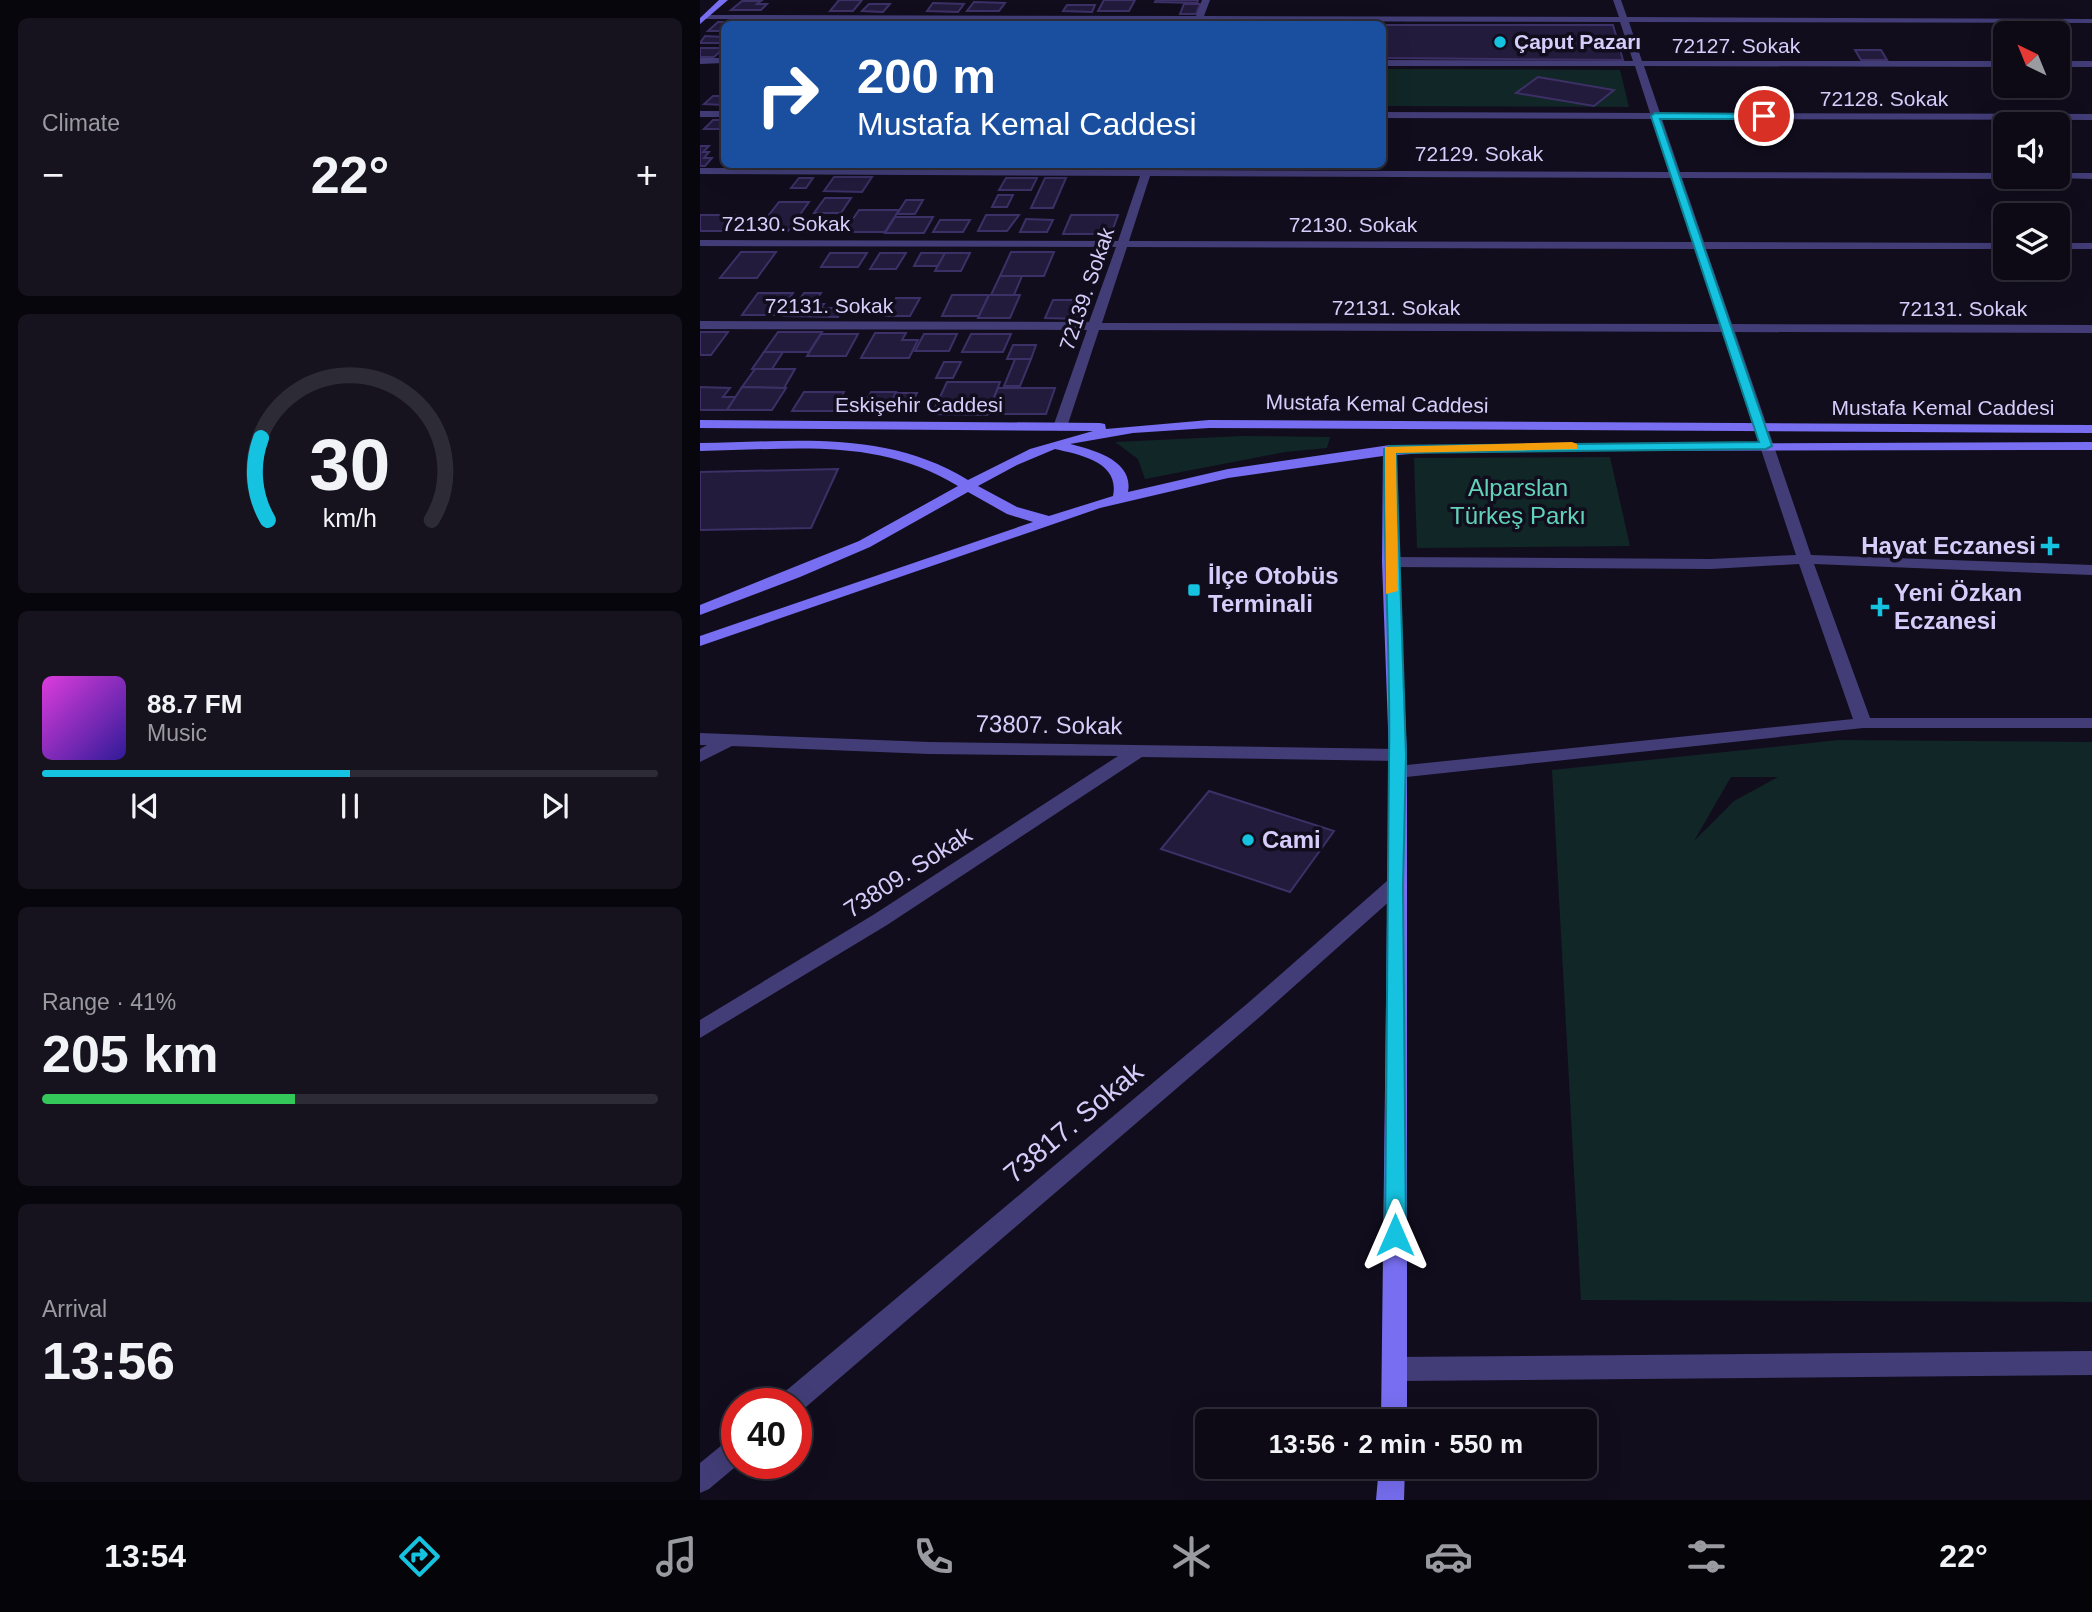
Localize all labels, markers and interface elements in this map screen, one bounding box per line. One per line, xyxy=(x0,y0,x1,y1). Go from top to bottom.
north arrow xyxy=(1993,21,2070,98)
map controls xyxy=(1993,21,2070,280)
place label: Çaput Pazarı xyxy=(1514,30,1641,53)
marker: Çaput Pazarı xyxy=(1492,34,1508,50)
street label: 72127. Sokak xyxy=(1672,34,1801,57)
icon: right xyxy=(742,49,833,140)
text: 200 m xyxy=(857,49,996,103)
pin xyxy=(1734,86,1794,146)
street label: 72128. Sokak xyxy=(1820,87,1949,110)
icon: arrive xyxy=(1745,97,1783,135)
text: Mustafa Kemal Caddesi xyxy=(857,106,1197,142)
text: Climate xyxy=(42,110,120,136)
button: sound xyxy=(1993,112,2070,189)
street label: 72129. Sokak xyxy=(1415,142,1544,165)
text: 22° xyxy=(311,146,389,204)
text: − xyxy=(42,154,64,196)
text: + xyxy=(636,154,658,196)
button: layers xyxy=(1993,203,2070,280)
street label: 72130. Sokak xyxy=(722,212,851,235)
street label: 72130. Sokak xyxy=(1289,213,1418,236)
street label: 72139. Sokak xyxy=(1055,224,1118,353)
street label: 72131. Sokak xyxy=(765,294,894,317)
street label: 72131. Sokak xyxy=(1332,296,1461,319)
street label: 72131. Sokak xyxy=(1899,297,2028,320)
street label: Mustafa Kemal Caddesi xyxy=(1265,390,1489,417)
street label: Eskişehir Caddesi xyxy=(835,393,1003,416)
street label: Mustafa Kemal Caddesi xyxy=(1832,396,2054,419)
text: 30 xyxy=(310,424,390,505)
park label: Alparslan Türkeş Parkı xyxy=(1450,474,1586,529)
text: km/h xyxy=(323,503,377,531)
place label: Hayat Eczanesi xyxy=(1861,532,2036,559)
marker: Hayat Eczanesi xyxy=(2042,538,2058,554)
place label: İlçe Otobüs Terminali xyxy=(1208,562,1339,617)
place label: Yeni Özkan Eczanesi xyxy=(1894,579,2022,634)
marker: İlçe Otobüs Terminali xyxy=(1186,582,1202,598)
marker: Yeni Özkan Eczanesi xyxy=(1872,599,1888,615)
text: 88.7 FM xyxy=(147,689,242,719)
street label: 73807. Sokak xyxy=(975,710,1124,739)
text: Music xyxy=(147,720,207,746)
icon: previous xyxy=(126,787,164,825)
icon: pause xyxy=(331,787,369,825)
icon: next xyxy=(536,787,574,825)
street label: 73809. Sokak xyxy=(839,820,977,923)
place label: Cami xyxy=(1262,826,1321,853)
marker: Cami xyxy=(1240,832,1256,848)
text: Range · 41% xyxy=(42,989,176,1015)
text: 205 km xyxy=(42,1025,218,1083)
street label: 73817. Sokak xyxy=(998,1055,1150,1189)
position arrow xyxy=(1358,1198,1432,1272)
text: Arrival xyxy=(42,1296,107,1322)
text: 13:56 xyxy=(42,1332,175,1390)
speed limit sign: 40 xyxy=(721,1388,812,1479)
text: 13:56 · 2 min · 550 m xyxy=(1269,1429,1523,1459)
icon: directions xyxy=(395,1532,444,1581)
icon: music xyxy=(652,1532,701,1581)
icon: phone xyxy=(909,1532,958,1581)
icon: climate xyxy=(1167,1532,1216,1581)
icon: car xyxy=(1424,1532,1473,1581)
icon: filters xyxy=(1682,1532,1731,1581)
text: 13:54 xyxy=(104,1538,186,1574)
text: 22° xyxy=(1939,1538,1988,1574)

